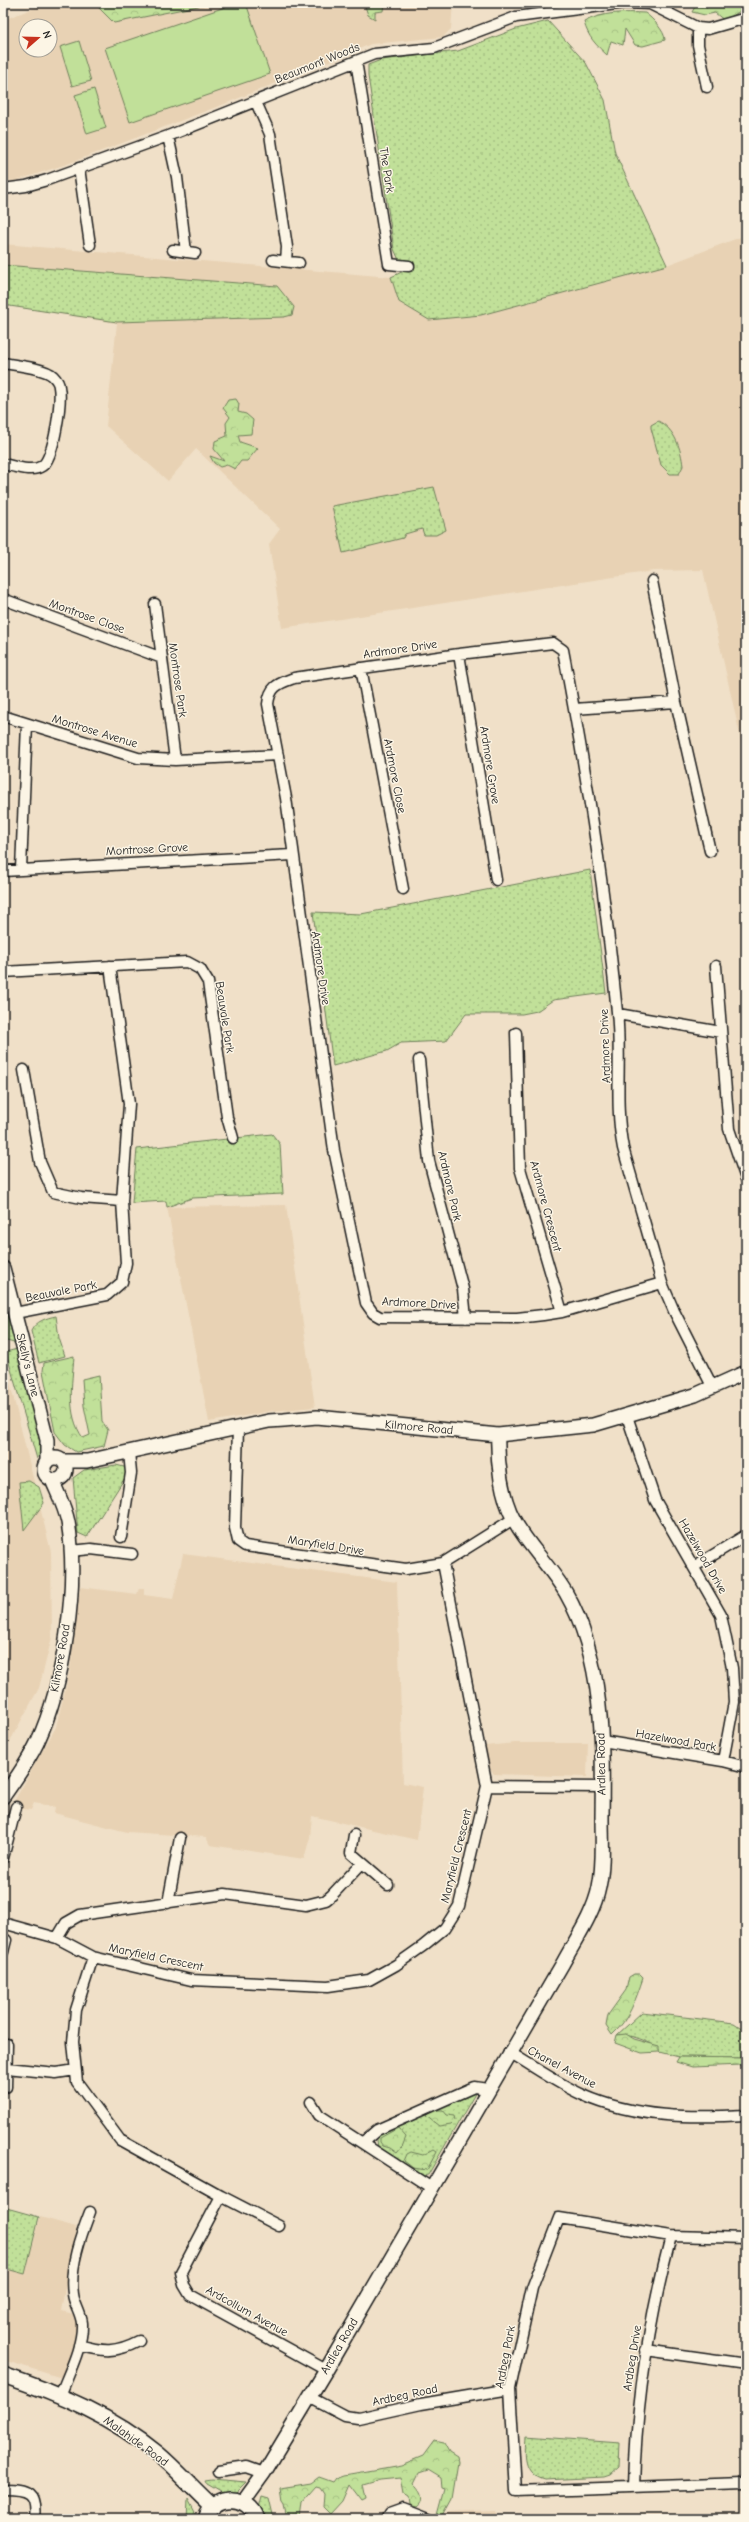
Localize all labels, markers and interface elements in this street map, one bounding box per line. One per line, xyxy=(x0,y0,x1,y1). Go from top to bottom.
north arrow xyxy=(18,18,58,58)
text: N xyxy=(40,29,54,40)
street label: Beaumont Woods xyxy=(273,40,361,86)
street label: The Park xyxy=(377,146,398,194)
street label: Montrose Close xyxy=(47,596,127,636)
street label: Ardmore Drive xyxy=(362,637,438,661)
street label: Montrose Park xyxy=(166,642,190,718)
street label: Montrose Avenue xyxy=(50,711,140,751)
street label: Ardmore Grove xyxy=(477,725,503,805)
street label: Ardmore Close xyxy=(381,737,409,815)
street label: Montrose Grove xyxy=(105,840,189,858)
street label: Ardmore Drive xyxy=(309,930,333,1006)
street label: Beauvale Park xyxy=(212,980,238,1054)
street label: Ardmore Drive xyxy=(597,1009,613,1083)
street label: Ardmore Park xyxy=(435,1150,465,1223)
street label: Ardmore Crescent xyxy=(527,1159,565,1253)
street label: Beauvale Park xyxy=(24,1277,98,1305)
street label: Ardmore Drive xyxy=(381,1294,457,1312)
street label: Skelly's Lane xyxy=(13,1332,43,1398)
street label: Kilmore Road xyxy=(384,1417,454,1437)
street label: Hazelwood Drive xyxy=(676,1516,730,1596)
street label: Maryfield Drive xyxy=(287,1532,365,1558)
street label: Kilmore Road xyxy=(47,1623,73,1693)
street label: Hazelwood Park xyxy=(635,1726,718,1754)
street label: Ardlea Road xyxy=(593,1733,609,1795)
street label: Maryfield Crescent xyxy=(438,1807,475,1904)
street label: Maryfield Crescent xyxy=(107,1940,205,1974)
street label: Chanel Avenue xyxy=(525,2043,599,2091)
street label: Ardcollum Avenue xyxy=(203,2283,291,2339)
street label: Ardlea Road xyxy=(317,2315,361,2377)
street label: Ardbeg Park xyxy=(492,2324,518,2390)
street label: Ardbeg Drive xyxy=(620,2324,644,2392)
street label: Ardbeg Road xyxy=(371,2381,439,2409)
street label: Malahide Road xyxy=(101,2413,171,2469)

